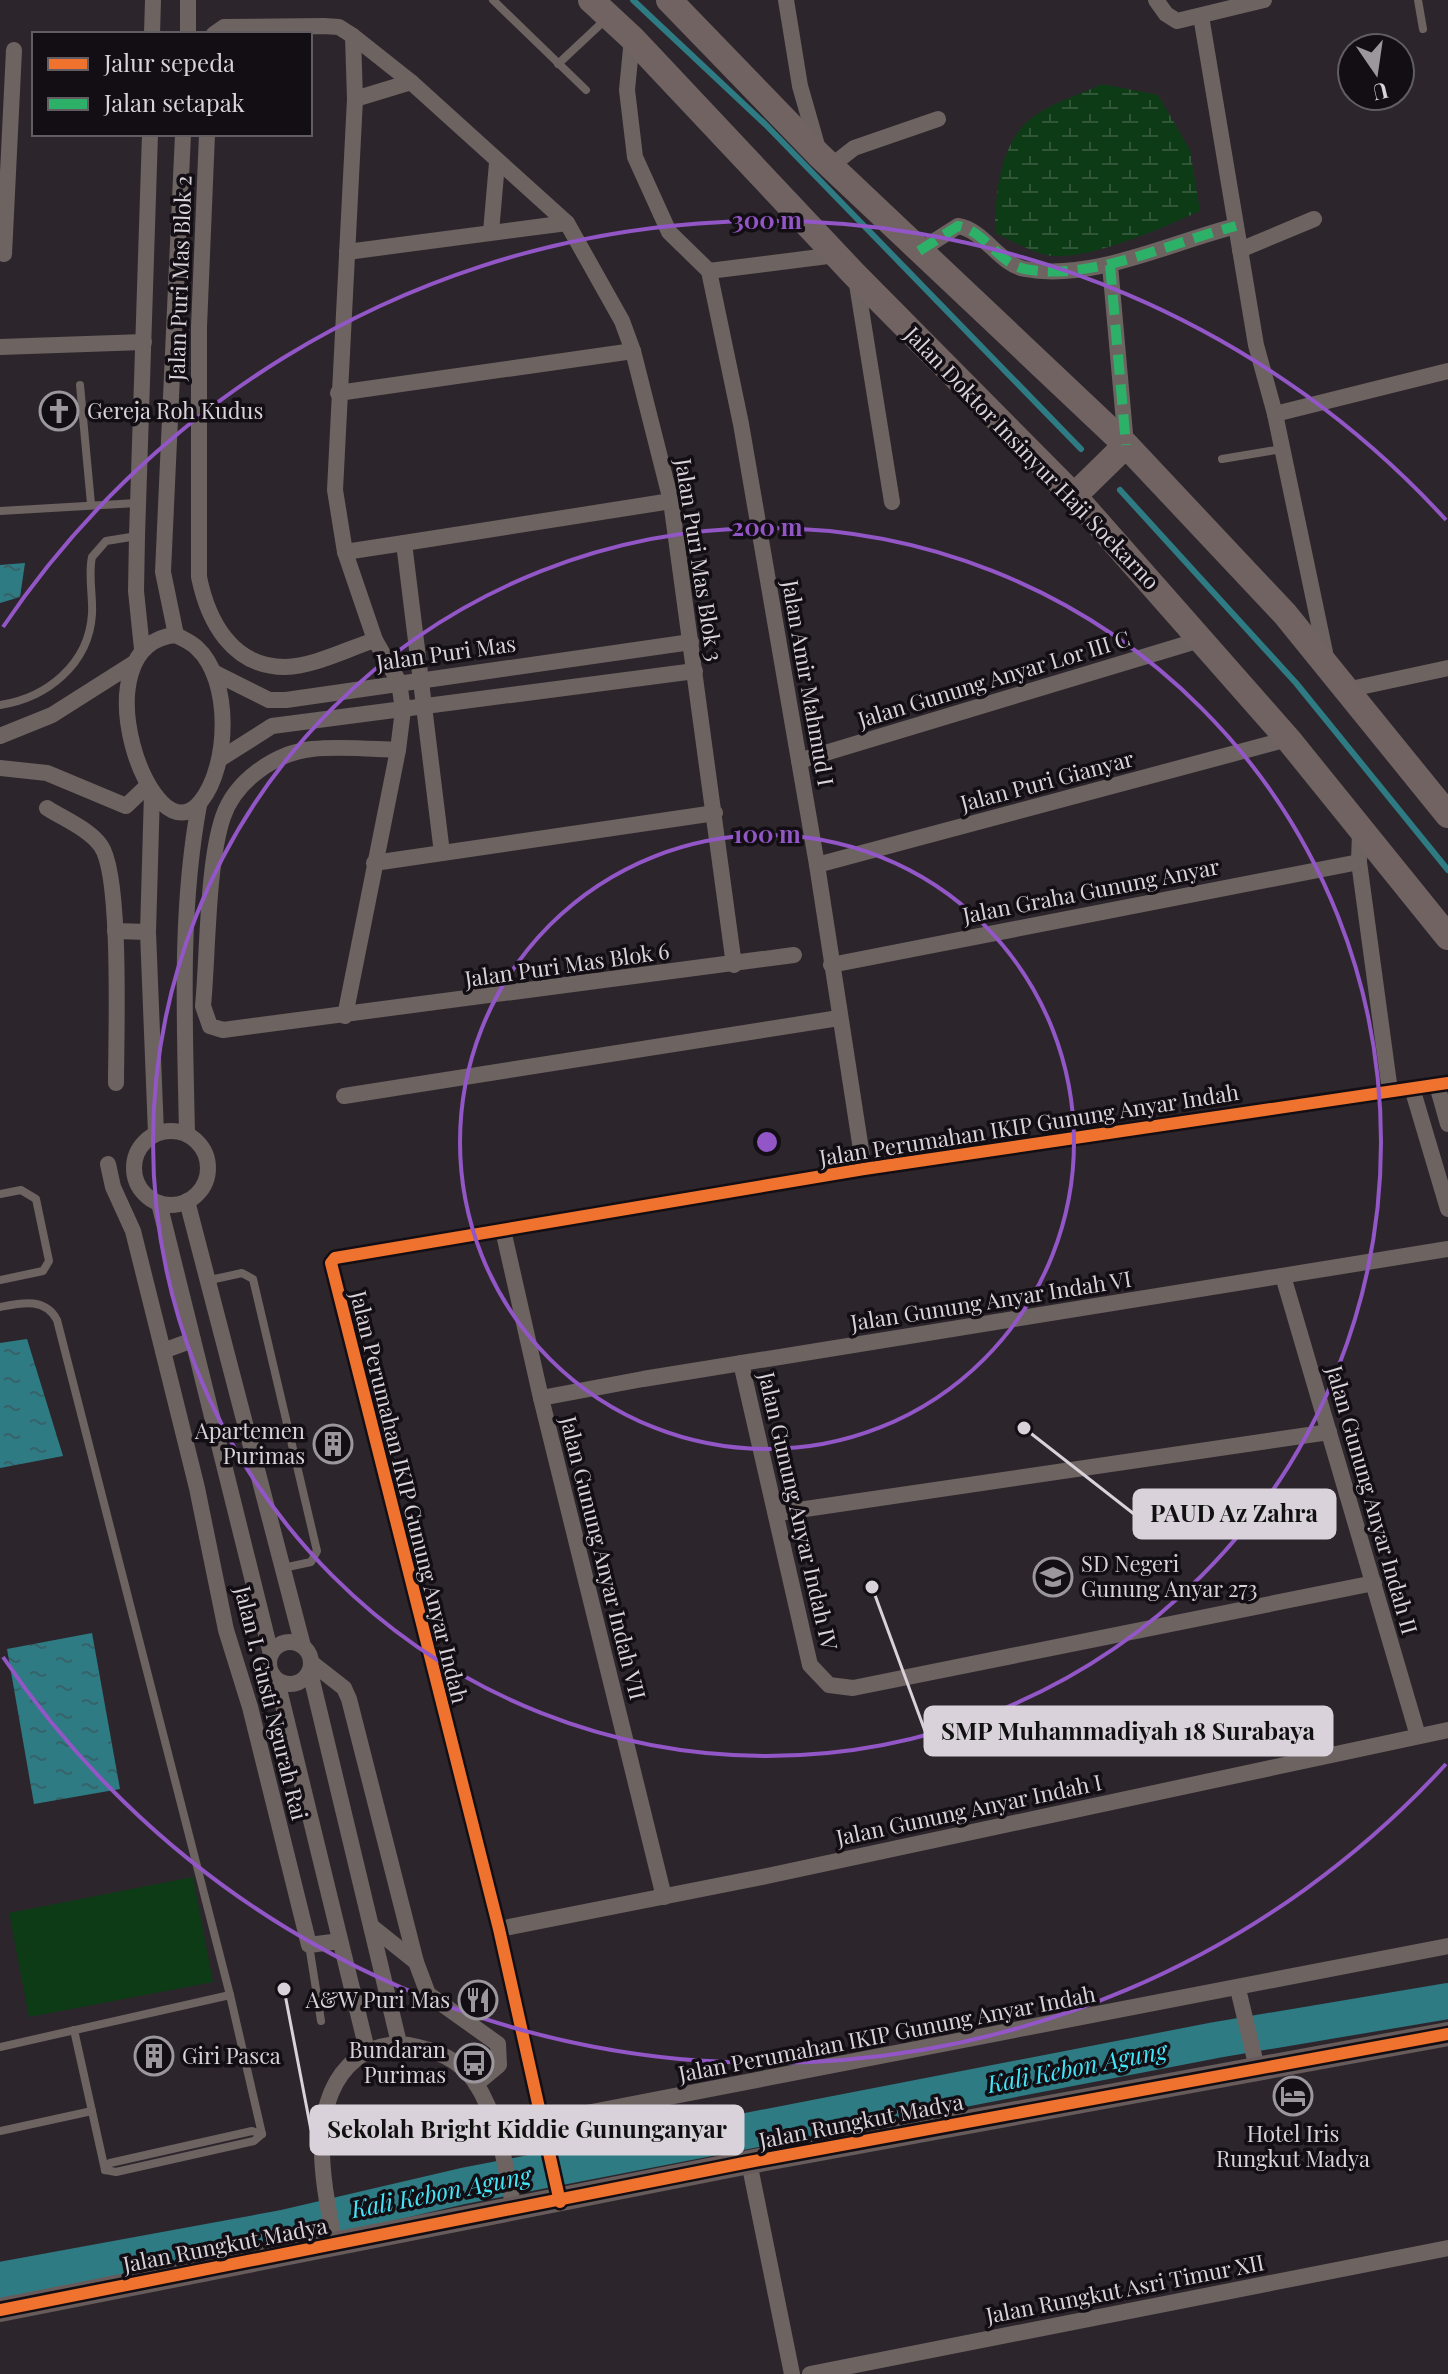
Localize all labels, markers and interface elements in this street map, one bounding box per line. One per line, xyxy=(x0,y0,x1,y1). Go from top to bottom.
legend xyxy=(32,32,312,136)
north arrow xyxy=(1336,32,1416,112)
text: Jalur sepeda xyxy=(103,46,235,78)
text: U xyxy=(1370,76,1391,109)
text: Jalan setapak xyxy=(103,86,246,118)
street label: Jalan Puri Mas Blok 2 xyxy=(160,175,198,382)
text: 300 m xyxy=(732,203,802,235)
street label: Jalan Doktor Insinyur Haji Soekarno xyxy=(898,319,1167,595)
church icon: Gereja Roh Kudus xyxy=(38,390,80,432)
place label: Gereja Roh Kudus xyxy=(87,395,263,425)
street label: Jalan Puri Mas Blok 3 xyxy=(669,455,731,663)
text: 200 m xyxy=(732,510,803,542)
street label: Jalan Amir Mahmud I xyxy=(776,577,842,788)
street label: Jalan Gunung Anyar Lor III C xyxy=(853,622,1134,734)
street label: Jalan Puri Mas xyxy=(373,627,518,677)
street label: Jalan Puri Gianyar xyxy=(956,742,1137,818)
text: 100 m xyxy=(733,817,801,849)
street label: Jalan Graha Gunung Anyar xyxy=(959,850,1222,930)
street label: Jalan Puri Mas Blok 6 xyxy=(462,935,671,993)
street label: Jalan Perumahan IKIP Gunung Anyar Indah xyxy=(816,1076,1241,1172)
centre of rings xyxy=(753,1128,781,1156)
street label: Jalan Gunung Anyar Indah VI xyxy=(847,1263,1133,1337)
street label: Jalan Perumahan IKIP Gunung Anyar Indah xyxy=(344,1286,476,1706)
street label: Jalan Gunung Anyar Indah II xyxy=(1320,1361,1426,1638)
street label: Jalan Gunung Anyar Indah IV xyxy=(752,1368,846,1654)
street label: Jalan Gunung Anyar Indah VII xyxy=(554,1412,654,1703)
place label: Apartemen Purimas xyxy=(194,1415,305,1470)
building icon: Apartemen Purimas xyxy=(312,1423,354,1465)
callout: PAUD Az Zahra xyxy=(1134,1490,1335,1538)
text: PAUD Az Zahra xyxy=(1150,1496,1319,1528)
place label: SD Negeri Gunung Anyar 273 xyxy=(1081,1548,1257,1603)
school or university icon: SD Negeri Gunung Anyar 273 xyxy=(1032,1556,1074,1598)
street label: Jalan I. Gusti Ngurah Rai xyxy=(228,1582,316,1823)
callout: SMP Muhammadiyah 18 Surabaya xyxy=(925,1707,1332,1755)
text: SMP Muhammadiyah 18 Surabaya xyxy=(941,1714,1316,1746)
street label: Jalan Gunung Anyar Indah I xyxy=(832,1766,1104,1852)
street label: Jalan Perumahan IKIP Gunung Anyar Indah xyxy=(675,1978,1098,2088)
restaurant icon: A&W Puri Mas xyxy=(457,1979,499,2021)
place label: A&W Puri Mas xyxy=(305,1984,450,2014)
water label: Kali Kebon Agung xyxy=(983,2033,1171,2099)
place label: Bundaran Purimas xyxy=(349,2034,446,2089)
building icon: Giri Pasca xyxy=(133,2035,175,2077)
place label: Giri Pasca xyxy=(182,2040,281,2070)
bus stop icon: Bundaran Purimas xyxy=(453,2042,495,2084)
hotel icon: Hotel Iris Rungkut Madya xyxy=(1272,2075,1314,2117)
street label: Jalan Rungkut Madya xyxy=(755,2085,966,2155)
callout: Sekolah Bright Kiddie Gununganyar xyxy=(311,2106,743,2154)
text: Sekolah Bright Kiddie Gununganyar xyxy=(327,2112,728,2144)
place label: Hotel Iris Rungkut Madya xyxy=(1216,2118,1370,2173)
water label: Kali Kebon Agung xyxy=(347,2158,535,2224)
street label: Jalan Rungkut Madya xyxy=(119,2209,330,2279)
street label: Jalan Rungkut Asri Timur XII xyxy=(982,2246,1266,2330)

